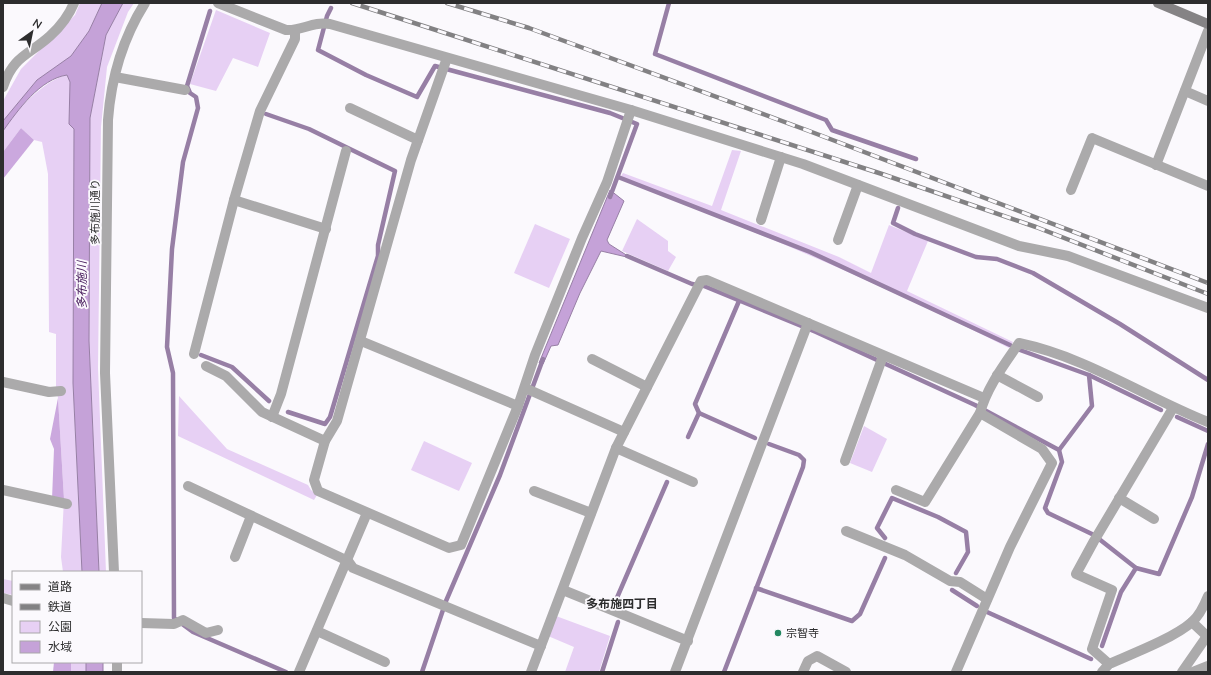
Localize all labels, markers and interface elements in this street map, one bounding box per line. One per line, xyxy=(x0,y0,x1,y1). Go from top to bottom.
north arrow xyxy=(12,12,52,52)
text: N xyxy=(30,15,45,32)
street label: 多布施川通り xyxy=(88,179,102,245)
water label: 多布施川 xyxy=(74,259,89,309)
legend xyxy=(12,571,142,663)
text: 道路 xyxy=(48,579,72,594)
district label: 多布施四丁目 xyxy=(586,596,658,611)
text: 鉄道 xyxy=(48,599,72,614)
text: 公園 xyxy=(48,619,72,634)
place label: 宗智寺 xyxy=(786,626,819,640)
marker: 宗智寺 xyxy=(773,628,783,638)
text: 水域 xyxy=(48,639,72,654)

